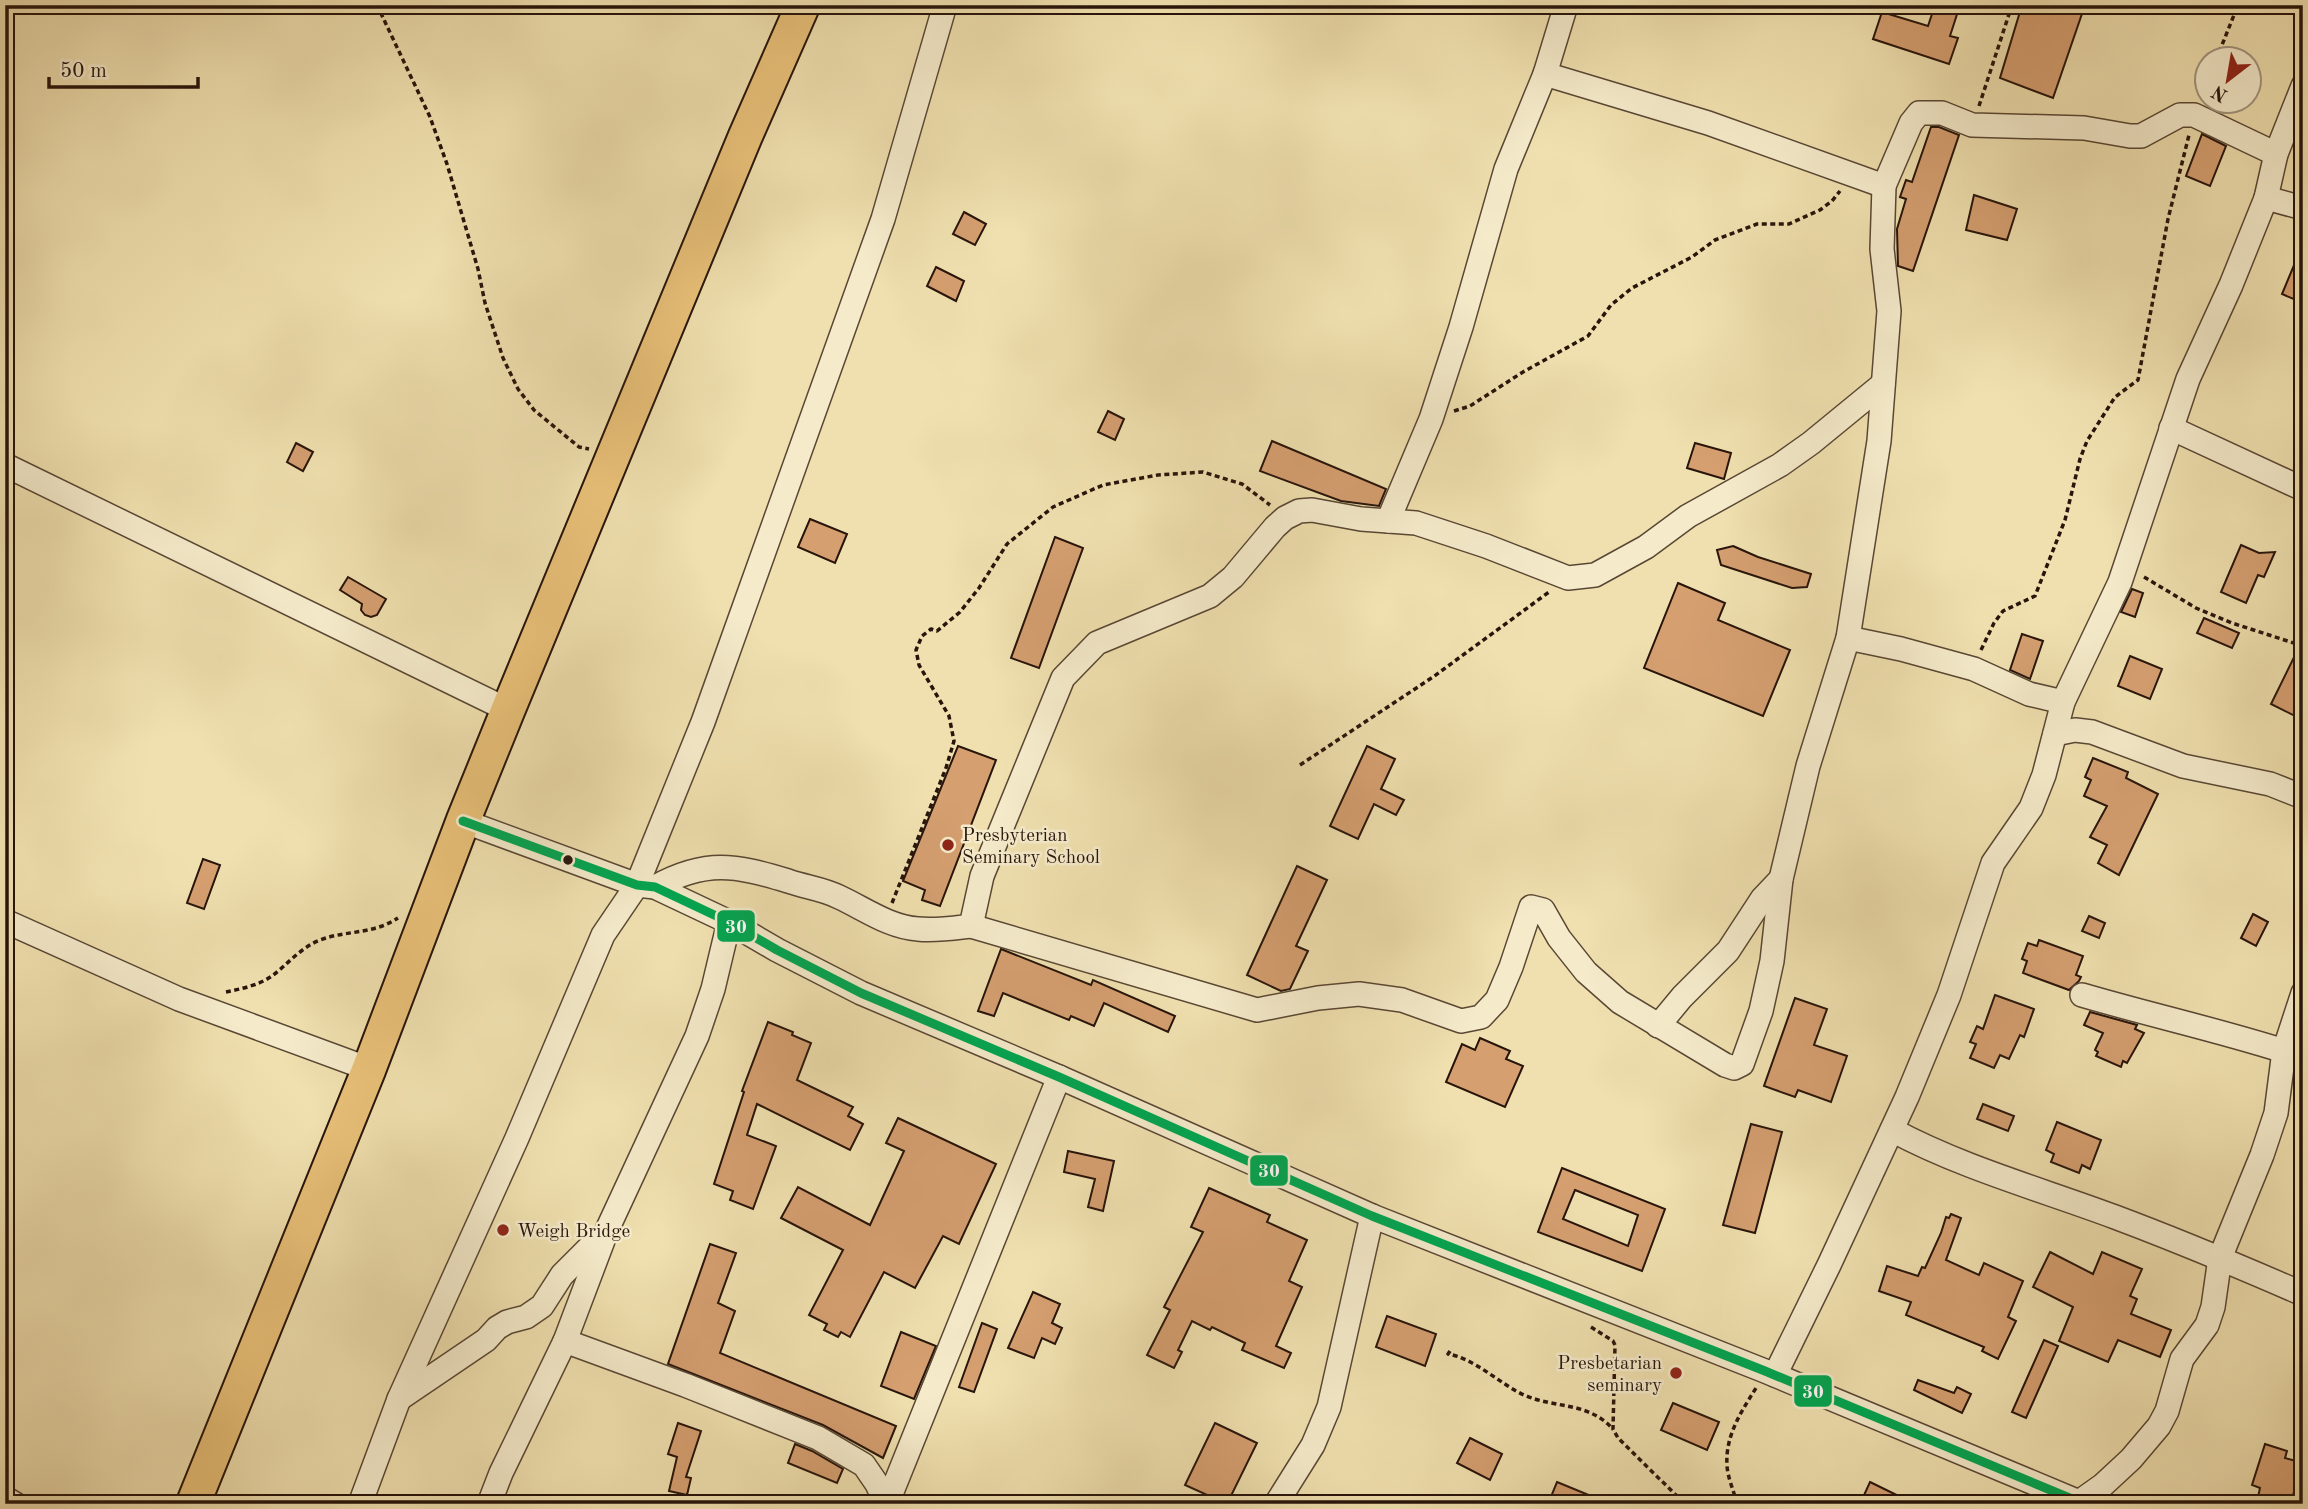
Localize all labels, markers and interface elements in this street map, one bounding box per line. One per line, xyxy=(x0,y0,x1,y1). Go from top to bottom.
scale bar xyxy=(49,46,198,90)
north arrow xyxy=(2192,46,2262,116)
text: 50 m xyxy=(60,61,107,82)
text: N xyxy=(2209,80,2232,104)
place label: Presbyterian Seminary School xyxy=(962,827,1100,868)
marker: Presbyterian Seminary School xyxy=(940,837,956,853)
unlabelled marker xyxy=(561,853,575,867)
line badge: 30 xyxy=(716,909,756,943)
text: 30 xyxy=(725,919,747,938)
line badge: 30 xyxy=(1249,1154,1289,1187)
text: 30 xyxy=(1258,1163,1280,1182)
marker: Weigh Bridge xyxy=(495,1222,511,1238)
place label: Weigh Bridge xyxy=(517,1223,630,1242)
place label: Presbetarian seminary xyxy=(1557,1355,1662,1396)
marker: Presbetarian seminary xyxy=(1668,1365,1684,1381)
line badge: 30 xyxy=(1793,1374,1833,1408)
text: 30 xyxy=(1802,1384,1824,1403)

